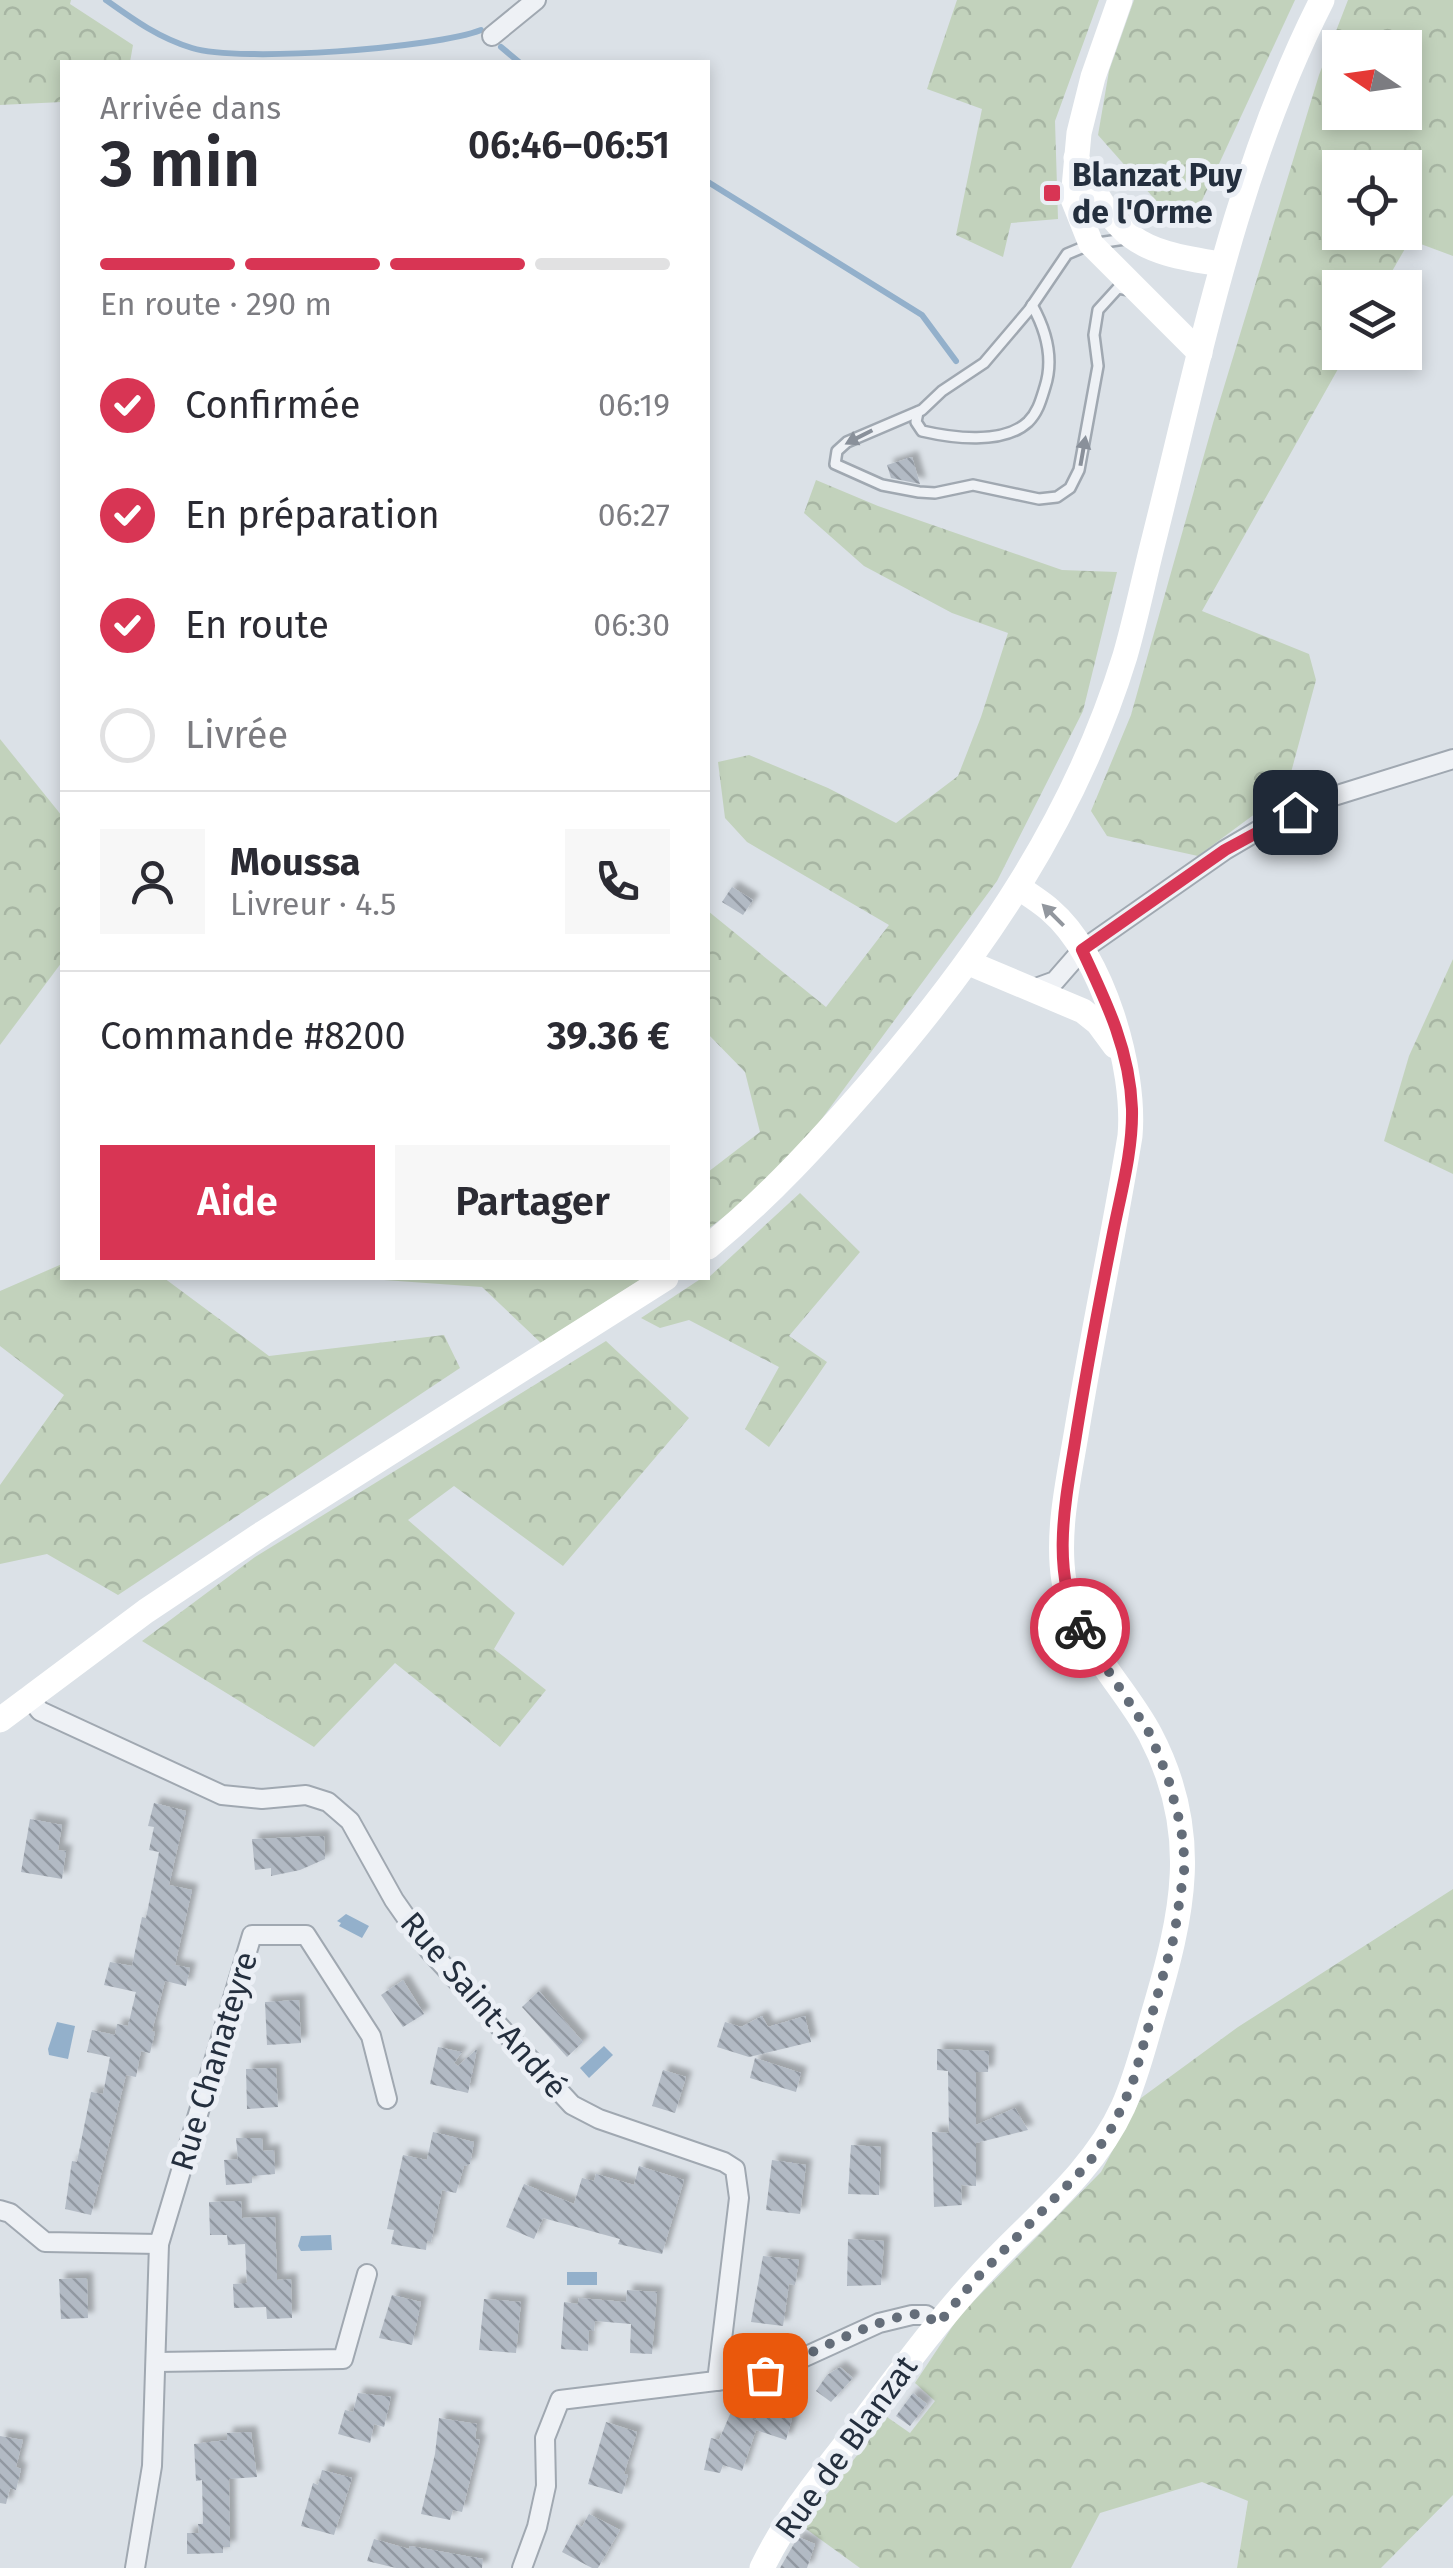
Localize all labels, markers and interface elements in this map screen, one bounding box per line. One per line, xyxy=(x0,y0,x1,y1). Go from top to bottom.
north arrow xyxy=(1322,30,1422,130)
map controls xyxy=(1322,30,1422,370)
text: Arrivée dans xyxy=(100,89,281,127)
text: 06:46–06:51 xyxy=(468,122,670,168)
text: 3 min xyxy=(100,125,260,203)
button: locate xyxy=(1322,150,1422,250)
place label: Blanzat Puy de l'Orme xyxy=(1072,156,1242,231)
marker: Blanzat Puy de l'Orme xyxy=(1041,182,1063,204)
button: layers xyxy=(1322,270,1422,370)
text: En route · 290 m xyxy=(100,285,332,323)
icon: check xyxy=(100,378,155,433)
text: Confirmée xyxy=(185,382,361,428)
text: 06:19 xyxy=(598,386,670,424)
one-way arrow xyxy=(844,429,873,446)
one-way arrow xyxy=(1076,435,1091,466)
icon: check xyxy=(100,488,155,543)
text: En préparation xyxy=(185,492,440,538)
text: 06:27 xyxy=(598,496,670,534)
icon: check xyxy=(100,598,155,653)
text: En route xyxy=(185,602,329,648)
text: 06:30 xyxy=(593,606,670,644)
text: Livrée xyxy=(185,712,288,758)
pin xyxy=(1253,770,1338,855)
icon: home xyxy=(1268,785,1323,840)
button: person xyxy=(100,829,205,934)
button: phone xyxy=(565,829,670,934)
text: Moussa xyxy=(230,839,361,885)
text: Livreur · 4.5 xyxy=(230,885,396,923)
one-way arrow xyxy=(1042,904,1065,928)
text: Commande #8200 xyxy=(100,1013,406,1059)
text: 39.36 € xyxy=(547,1013,670,1059)
button: Aide xyxy=(100,1145,375,1260)
button: Partager xyxy=(395,1145,670,1260)
courier xyxy=(1030,1578,1130,1678)
icon: bike xyxy=(1053,1601,1108,1656)
street label: Rue Saint-André xyxy=(393,1904,575,2106)
street label: Rue Chanateyre xyxy=(163,1947,265,2175)
pin xyxy=(723,2333,808,2418)
icon: bag xyxy=(738,2348,793,2403)
street label: Rue de Blanzat xyxy=(767,2348,925,2546)

